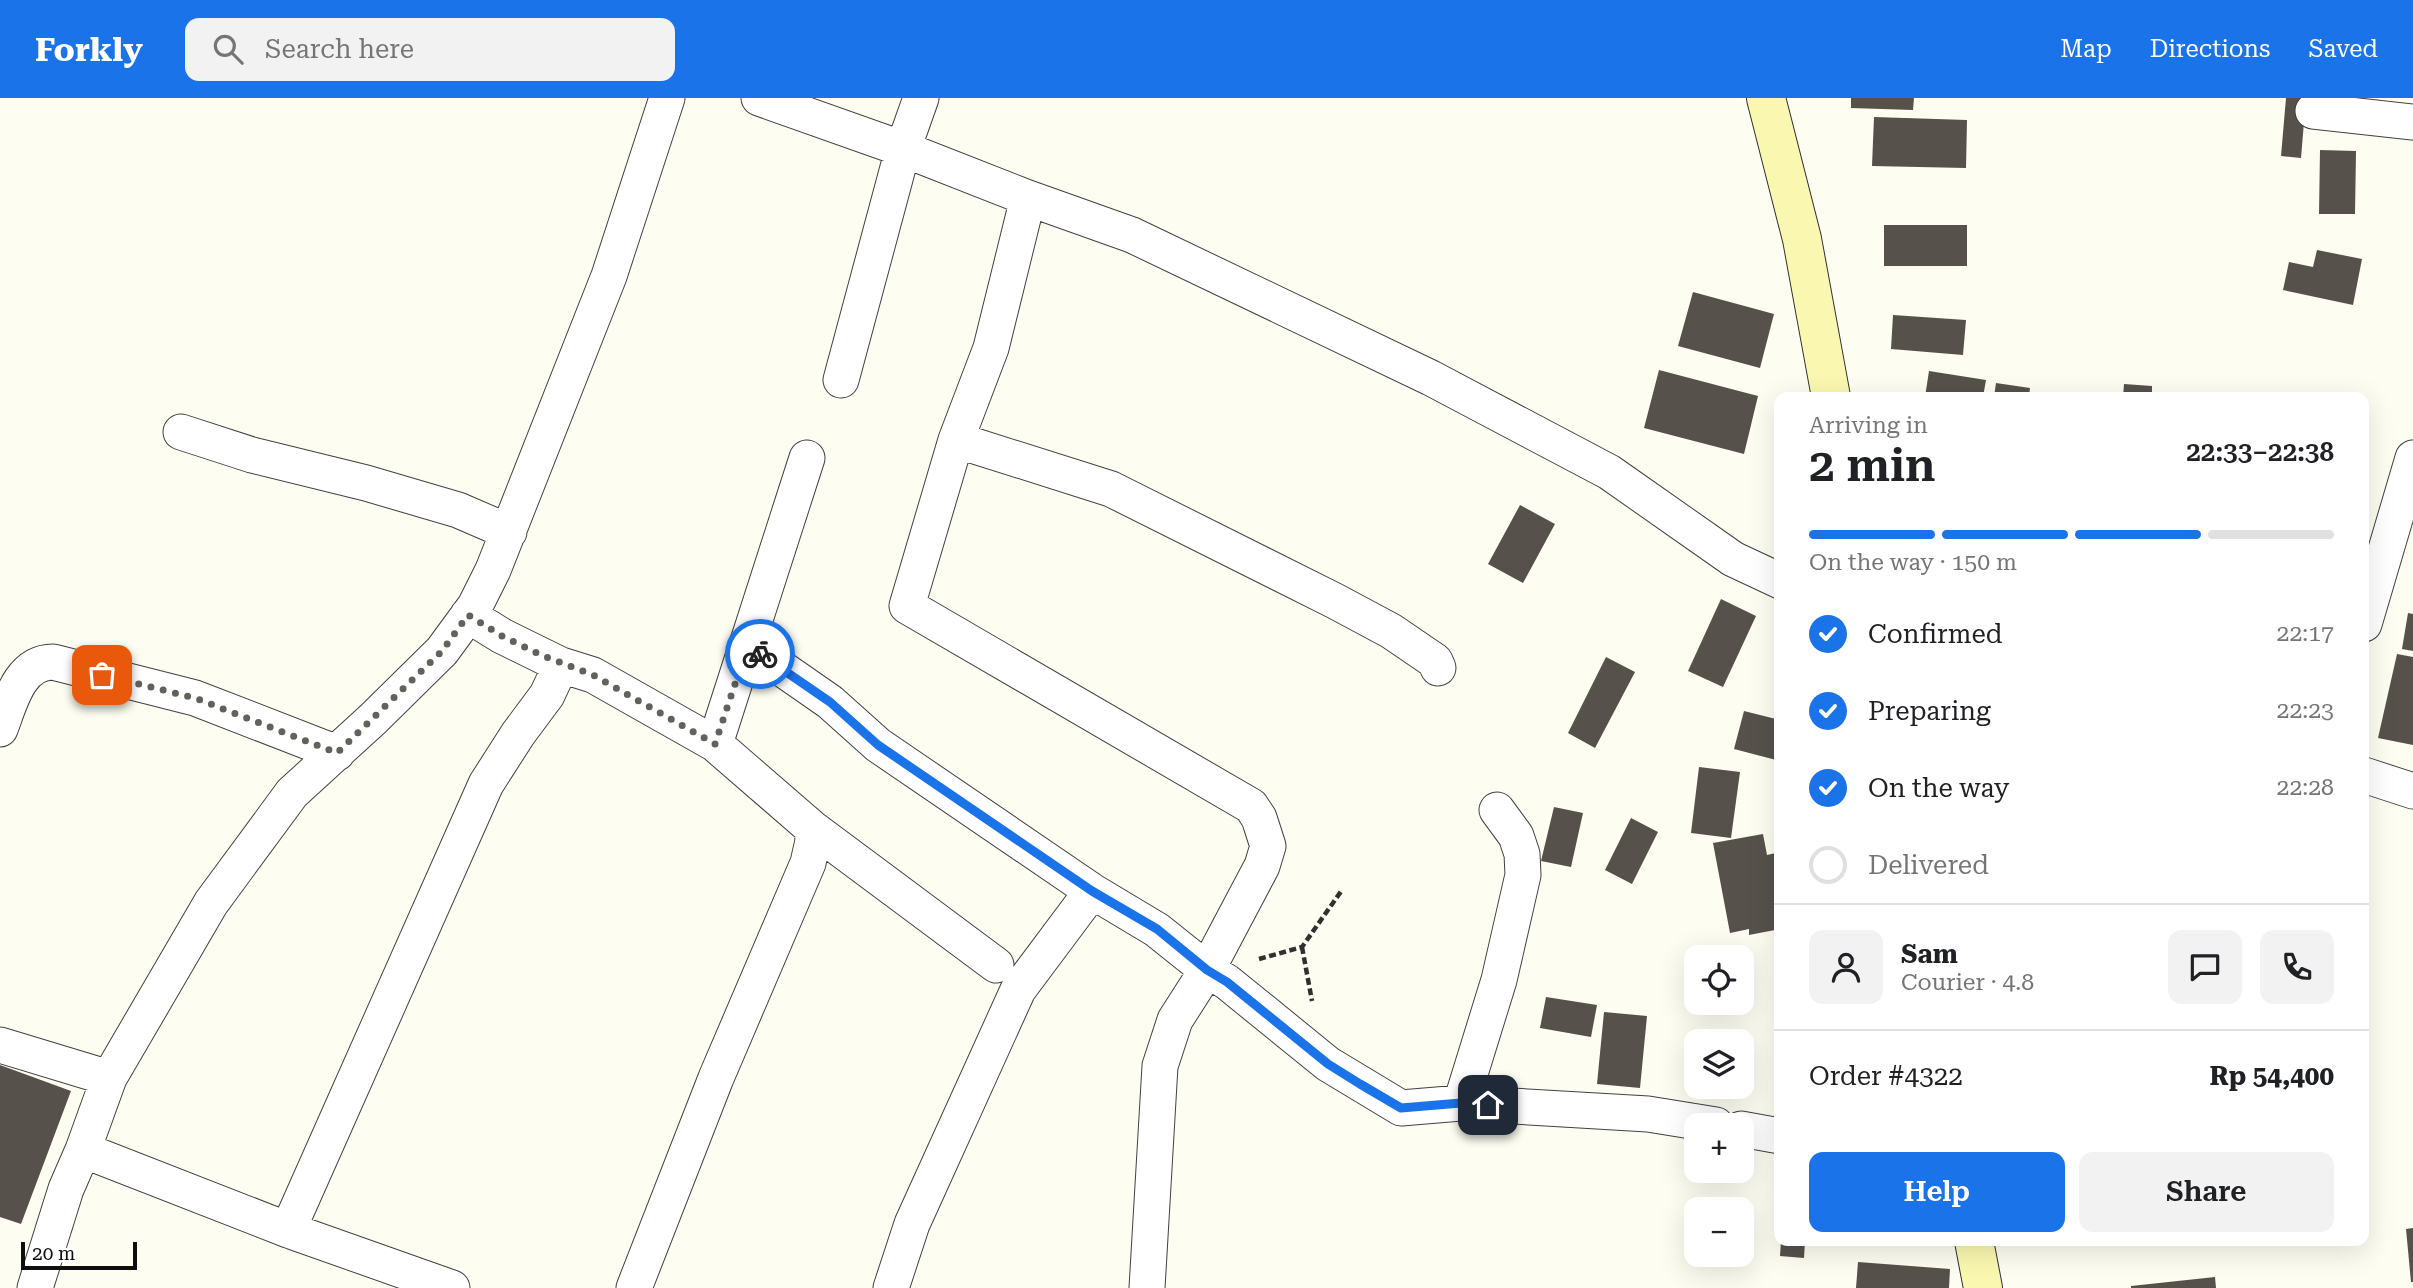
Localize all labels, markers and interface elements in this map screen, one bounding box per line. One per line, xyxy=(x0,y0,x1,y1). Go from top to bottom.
search box xyxy=(185,18,675,81)
text: Forkly xyxy=(35,30,143,69)
icon: search xyxy=(209,30,247,68)
text: Search here xyxy=(265,34,414,64)
text: Map xyxy=(2060,35,2112,63)
text: Directions xyxy=(2150,35,2270,63)
text: Saved xyxy=(2308,35,2378,63)
text: Arriving in xyxy=(1809,412,1928,439)
text: 22:33–22:38 xyxy=(2186,437,2334,467)
text: 2 min xyxy=(1809,438,1936,492)
text: On the way · 150 m xyxy=(1809,549,2017,576)
icon: check xyxy=(1809,615,1847,653)
courier xyxy=(725,619,795,689)
text: Confirmed xyxy=(1868,619,2003,649)
text: 22:17 xyxy=(2277,620,2334,647)
icon: bike xyxy=(741,635,779,673)
pin xyxy=(72,645,132,705)
icon: bag xyxy=(83,656,121,694)
icon: check xyxy=(1809,692,1847,730)
text: Preparing xyxy=(1868,696,1991,726)
text: 22:23 xyxy=(2277,697,2334,724)
icon: check xyxy=(1809,769,1847,807)
text: On the way xyxy=(1868,773,2009,803)
text: 22:28 xyxy=(2277,774,2334,801)
text: Delivered xyxy=(1868,850,1989,880)
button: person xyxy=(1809,930,1883,1004)
button: chat xyxy=(2168,930,2242,1004)
button: phone xyxy=(2260,930,2334,1004)
text: Sam xyxy=(1901,939,1958,969)
map controls xyxy=(1684,945,1754,1267)
button: locate xyxy=(1684,945,1754,1015)
text: Courier · 4.8 xyxy=(1901,969,2034,996)
button: layers xyxy=(1684,1029,1754,1099)
text: Order #4322 xyxy=(1809,1061,1963,1091)
text: Rp 54,400 xyxy=(2209,1061,2334,1091)
pin xyxy=(1458,1075,1518,1135)
icon: home xyxy=(1469,1086,1507,1124)
button: + xyxy=(1684,1113,1754,1183)
button: Help xyxy=(1809,1152,2065,1232)
button: Share xyxy=(2079,1152,2334,1232)
button: − xyxy=(1684,1197,1754,1267)
scale bar xyxy=(21,1239,136,1271)
text: 20 m xyxy=(32,1242,75,1265)

